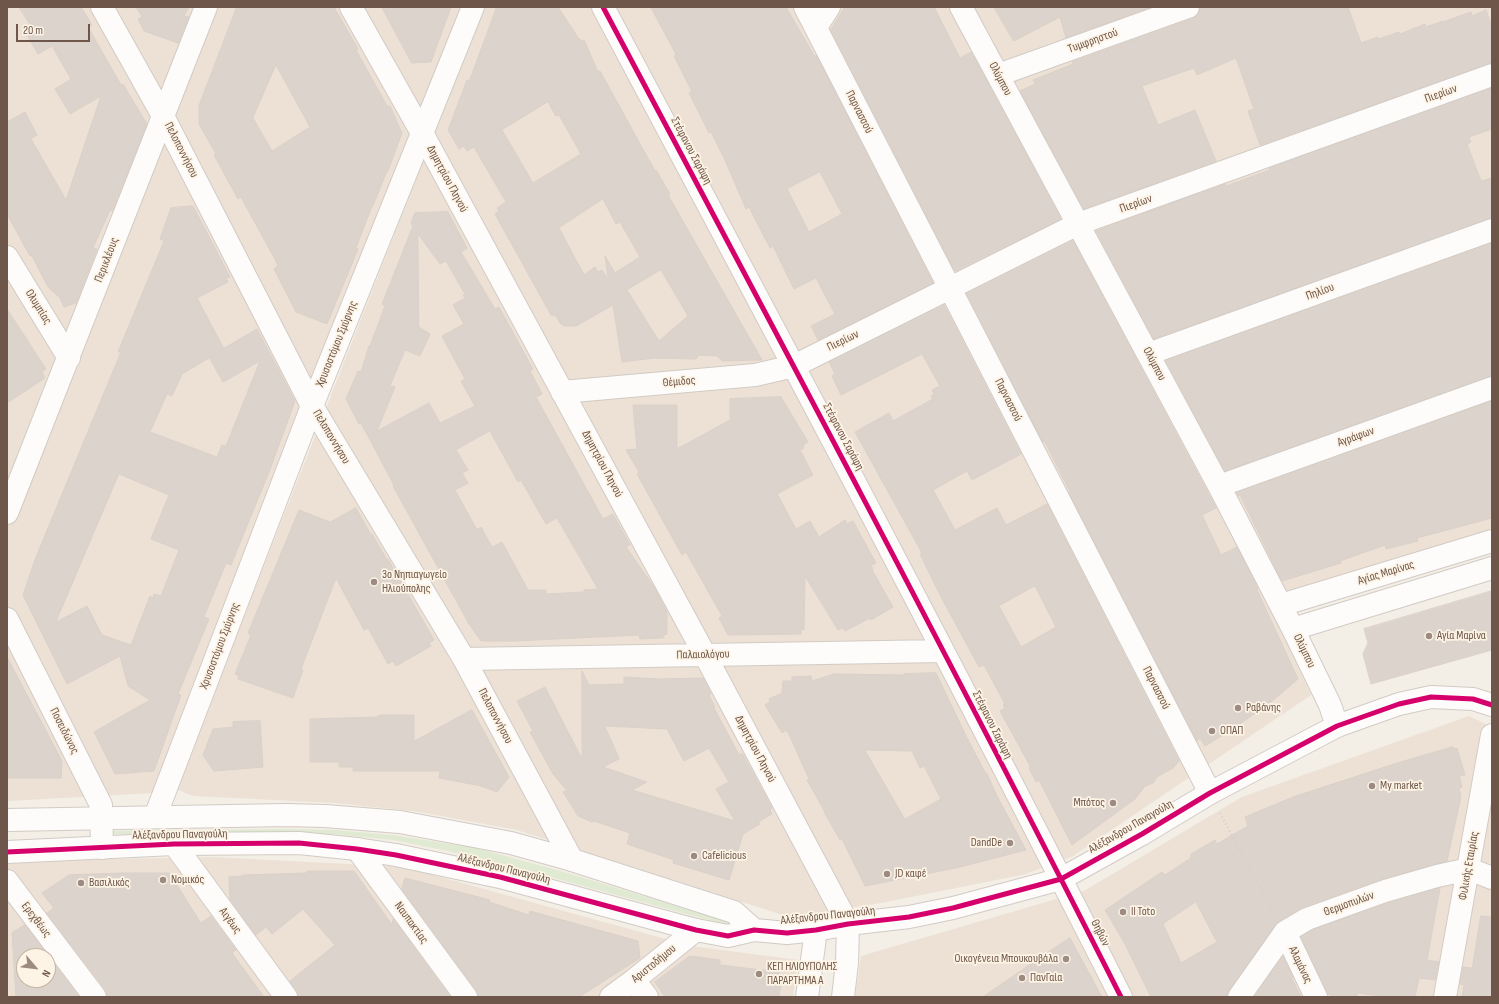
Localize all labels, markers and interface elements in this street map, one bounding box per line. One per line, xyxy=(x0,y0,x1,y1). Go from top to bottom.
scale bar xyxy=(18,16,92,42)
text: 20 m xyxy=(23,23,43,38)
street label: Τυμφρηστού xyxy=(1066,25,1120,57)
street label: Ολύμπου xyxy=(985,60,1015,98)
street label: Πιερίων xyxy=(1423,82,1459,106)
street label: Παρνασσού xyxy=(842,88,876,136)
street label: Στέφανου Σαράφη xyxy=(667,115,715,187)
street label: Πελοποννήσου xyxy=(161,120,201,180)
street label: Δημητρίου Γληνού xyxy=(423,143,471,215)
street label: Πιερίων xyxy=(1118,192,1154,216)
street label: Περικλέους xyxy=(92,235,122,285)
street label: Πηλίου xyxy=(1304,280,1336,304)
street label: Ολυμπίας xyxy=(22,287,54,327)
street label: Χρυσοστόμου Σμύρνης xyxy=(313,299,361,389)
street label: Πιερίων xyxy=(825,327,861,355)
street label: Ολύμπου xyxy=(1139,345,1169,383)
street label: Θέμιδος xyxy=(662,373,696,391)
street label: Παρνασσού xyxy=(991,376,1025,424)
street label: Στέφανου Σαράφη xyxy=(819,401,867,473)
street label: Πελοποννήσου xyxy=(309,407,353,467)
street label: Αγράφων xyxy=(1336,424,1376,450)
street label: Δημητρίου Γληνού xyxy=(578,428,626,500)
street label: Αγίας Μαρίνας xyxy=(1356,558,1416,588)
place label: 3o Νηπιαγωγείο Ηλιούπολης xyxy=(382,568,447,596)
marker: 3o Νηπιαγωγείο Ηλιούπολης xyxy=(369,577,379,587)
street label: Χρυσοστόμου Σμύρνης xyxy=(197,601,243,691)
place label: Αγία Μαρίνα xyxy=(1437,629,1486,643)
marker: Αγία Μαρίνα xyxy=(1424,631,1434,641)
street label: Ολύμπου xyxy=(1290,632,1318,670)
street label: Παλαιολόγου xyxy=(676,647,730,663)
street label: Παρνασσού xyxy=(1139,664,1173,712)
street label: Πελοποννήσου xyxy=(474,686,516,746)
street label: Στέφανου Σαράφη xyxy=(969,689,1015,761)
place label: Ραβάνης xyxy=(1246,701,1281,715)
marker: Ραβάνης xyxy=(1233,703,1243,713)
street label: Ποσειδώνος xyxy=(46,705,82,757)
street label: Δημητρίου Γληνού xyxy=(731,713,779,785)
place label: ΟΠΑΠ xyxy=(1220,724,1243,738)
marker: ΟΠΑΠ xyxy=(1207,726,1217,736)
place label: My market xyxy=(1380,779,1422,793)
marker: My market xyxy=(1367,781,1377,791)
place label: Μπότος xyxy=(1073,796,1105,810)
street label: Αλέξανδρου Παναγούλη xyxy=(1086,797,1176,857)
marker: Μπότος xyxy=(1108,798,1118,808)
street label: Αλέξανδρου Παναγούλη xyxy=(132,827,228,843)
street label: Φιλικής Εταιρίας xyxy=(1456,830,1482,902)
place label: DandDe xyxy=(971,836,1002,850)
marker: DandDe xyxy=(1005,838,1015,848)
place label: Cafelicious xyxy=(702,849,746,863)
street label: Αλέξανδρου Παναγούλη xyxy=(456,851,552,887)
marker: Cafelicious xyxy=(689,851,699,861)
place label: JD καφέ xyxy=(895,867,926,881)
marker: JD καφέ xyxy=(882,869,892,879)
place label: Νομικός xyxy=(171,873,204,887)
marker: Νομικός xyxy=(158,875,168,885)
place label: Βασιλικός xyxy=(89,876,129,890)
marker: Βασιλικός xyxy=(76,878,86,888)
street label: Θερμοπυλών xyxy=(1322,888,1376,920)
street label: Ερεχθέως xyxy=(18,899,54,941)
street label: Ναυπακτίας xyxy=(391,899,431,947)
street label: Αλέξανδρου Παναγούλη xyxy=(780,904,876,928)
street label: Αιγέως xyxy=(216,905,244,937)
place label: Il Toto xyxy=(1131,905,1155,919)
marker: Il Toto xyxy=(1118,907,1128,917)
street label: Θηβών xyxy=(1087,917,1113,949)
street label: Αριστοδήμου xyxy=(629,942,679,986)
street label: Αλαμάνας xyxy=(1285,944,1315,986)
north arrow xyxy=(16,948,56,988)
place label: Οικογένεια Μπουκουβάλα xyxy=(954,952,1058,966)
marker: Οικογένεια Μπουκουβάλα xyxy=(1061,954,1071,964)
place label: ΚΕΠ ΗΛΙΟΥΠΟΛΗΣ ΠΑΡΑΡΤΗΜΑ Α xyxy=(767,960,837,988)
text: N xyxy=(39,968,53,979)
marker: ΚΕΠ ΗΛΙΟΥΠΟΛΗΣ ΠΑΡΑΡΤΗΜΑ Α xyxy=(754,969,764,979)
place label: ΠανΓαία xyxy=(1030,971,1062,985)
marker: ΠανΓαία xyxy=(1017,973,1027,983)

